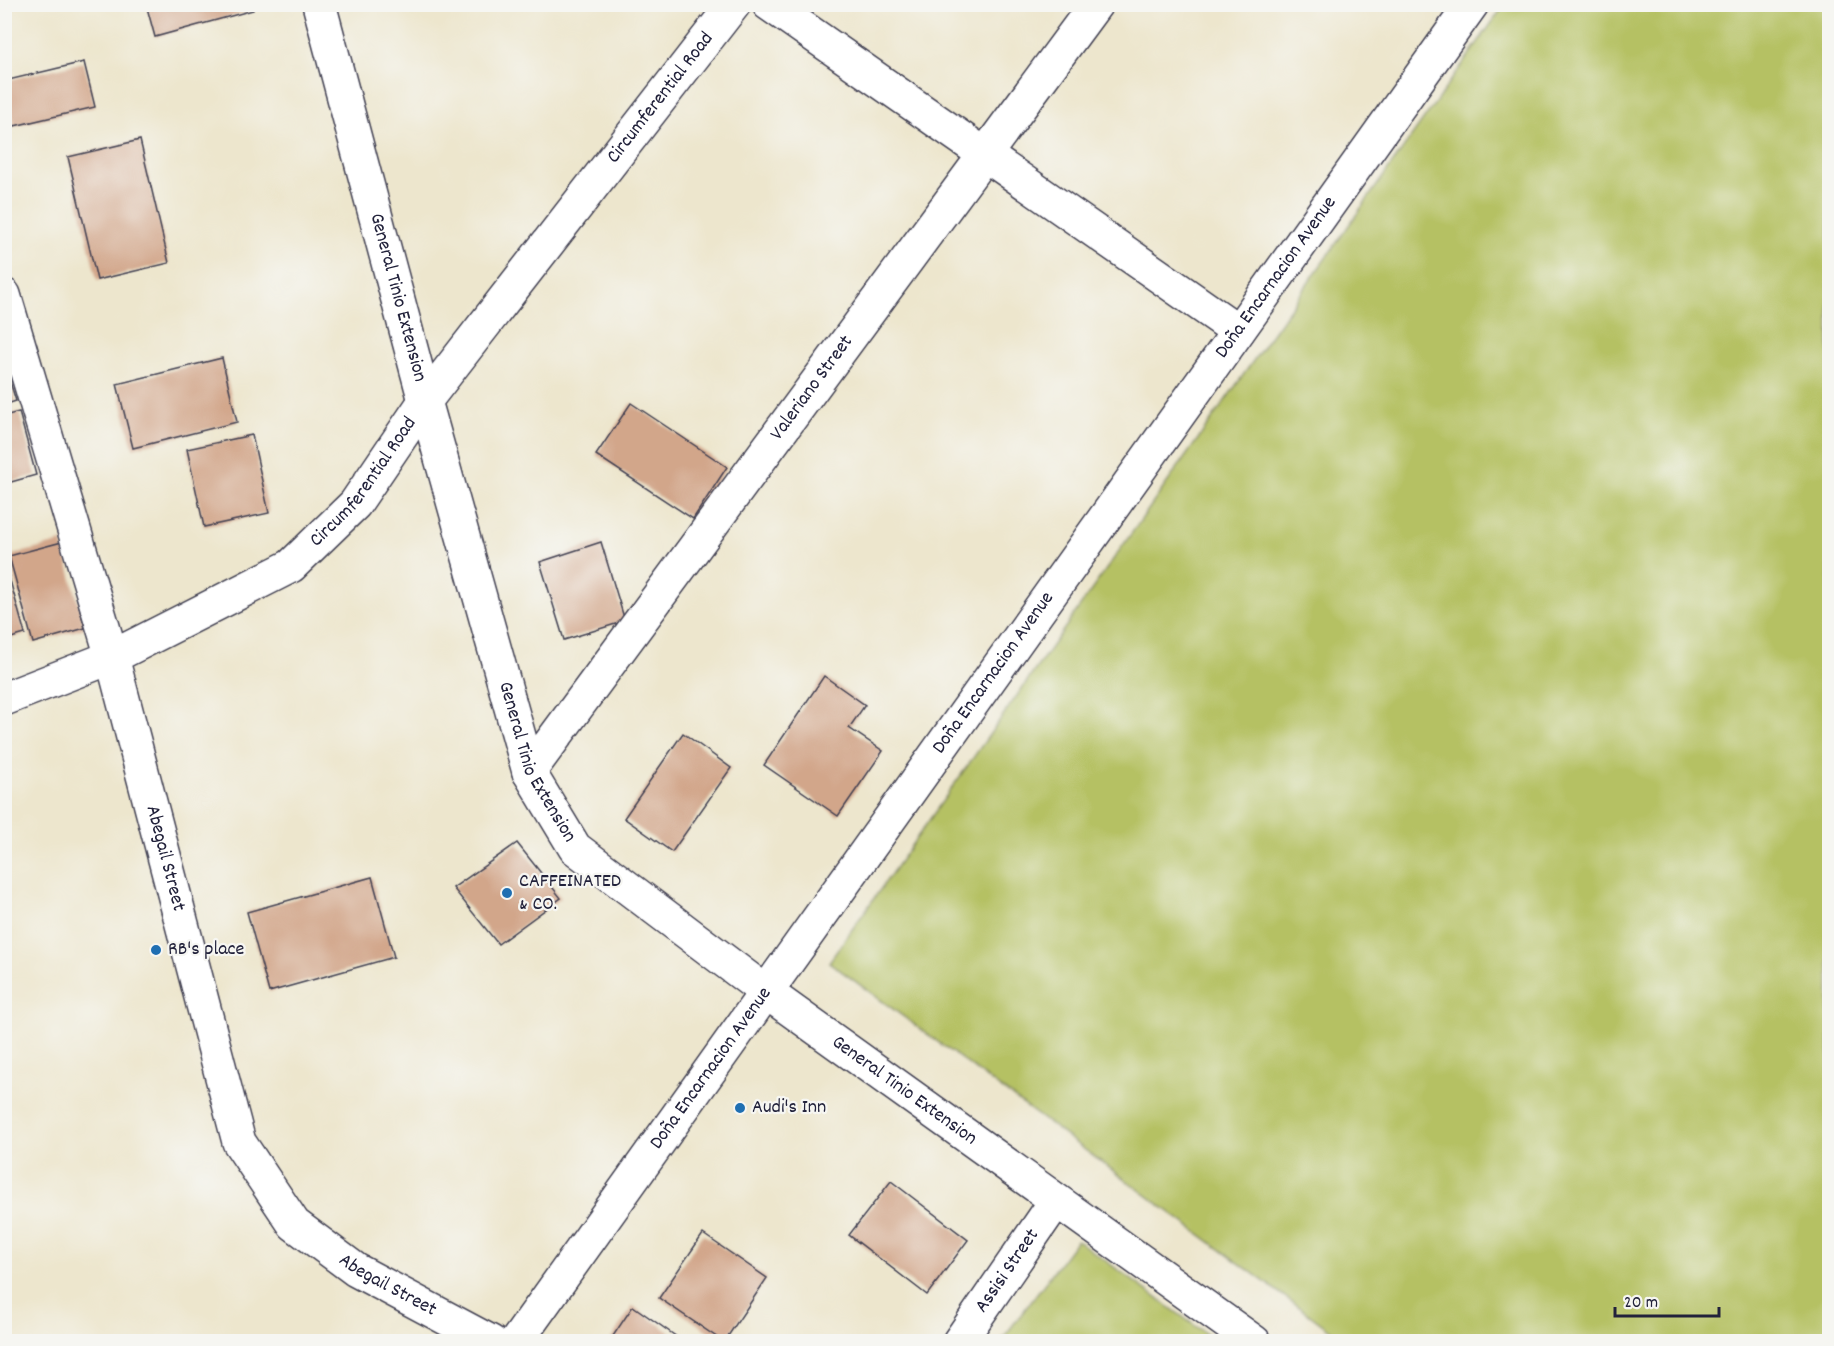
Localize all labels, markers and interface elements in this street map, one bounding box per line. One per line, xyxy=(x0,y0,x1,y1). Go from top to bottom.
street label: Circumferential Road xyxy=(600,26,721,170)
street label: Doña Encarnacion Avenue xyxy=(1209,191,1344,365)
street label: General Tinio Extension xyxy=(362,210,433,385)
street label: Valeriano Street xyxy=(764,330,861,447)
street label: Circumferential Road xyxy=(304,412,424,554)
street label: Doña Encarnacion Avenue xyxy=(926,586,1062,760)
street label: General Tinio Extension xyxy=(490,679,583,848)
street label: Abegail Street xyxy=(137,803,192,914)
place label: CAFFEINATED & CO. xyxy=(519,868,621,919)
marker: CAFFEINATED & CO. xyxy=(500,886,514,900)
place label: RB's place xyxy=(168,936,245,964)
marker: RB's place xyxy=(149,943,163,957)
street label: Doña Encarnacion Avenue xyxy=(644,982,779,1155)
street label: General Tinio Extension xyxy=(825,1029,983,1153)
place label: Audi's Inn xyxy=(752,1094,826,1122)
marker: Audi's Inn xyxy=(733,1101,747,1115)
street label: Assisi Street xyxy=(969,1223,1047,1319)
street label: Abegail Street xyxy=(332,1247,441,1324)
scale bar xyxy=(1615,1280,1718,1318)
text: 20 m xyxy=(1624,1291,1658,1316)

